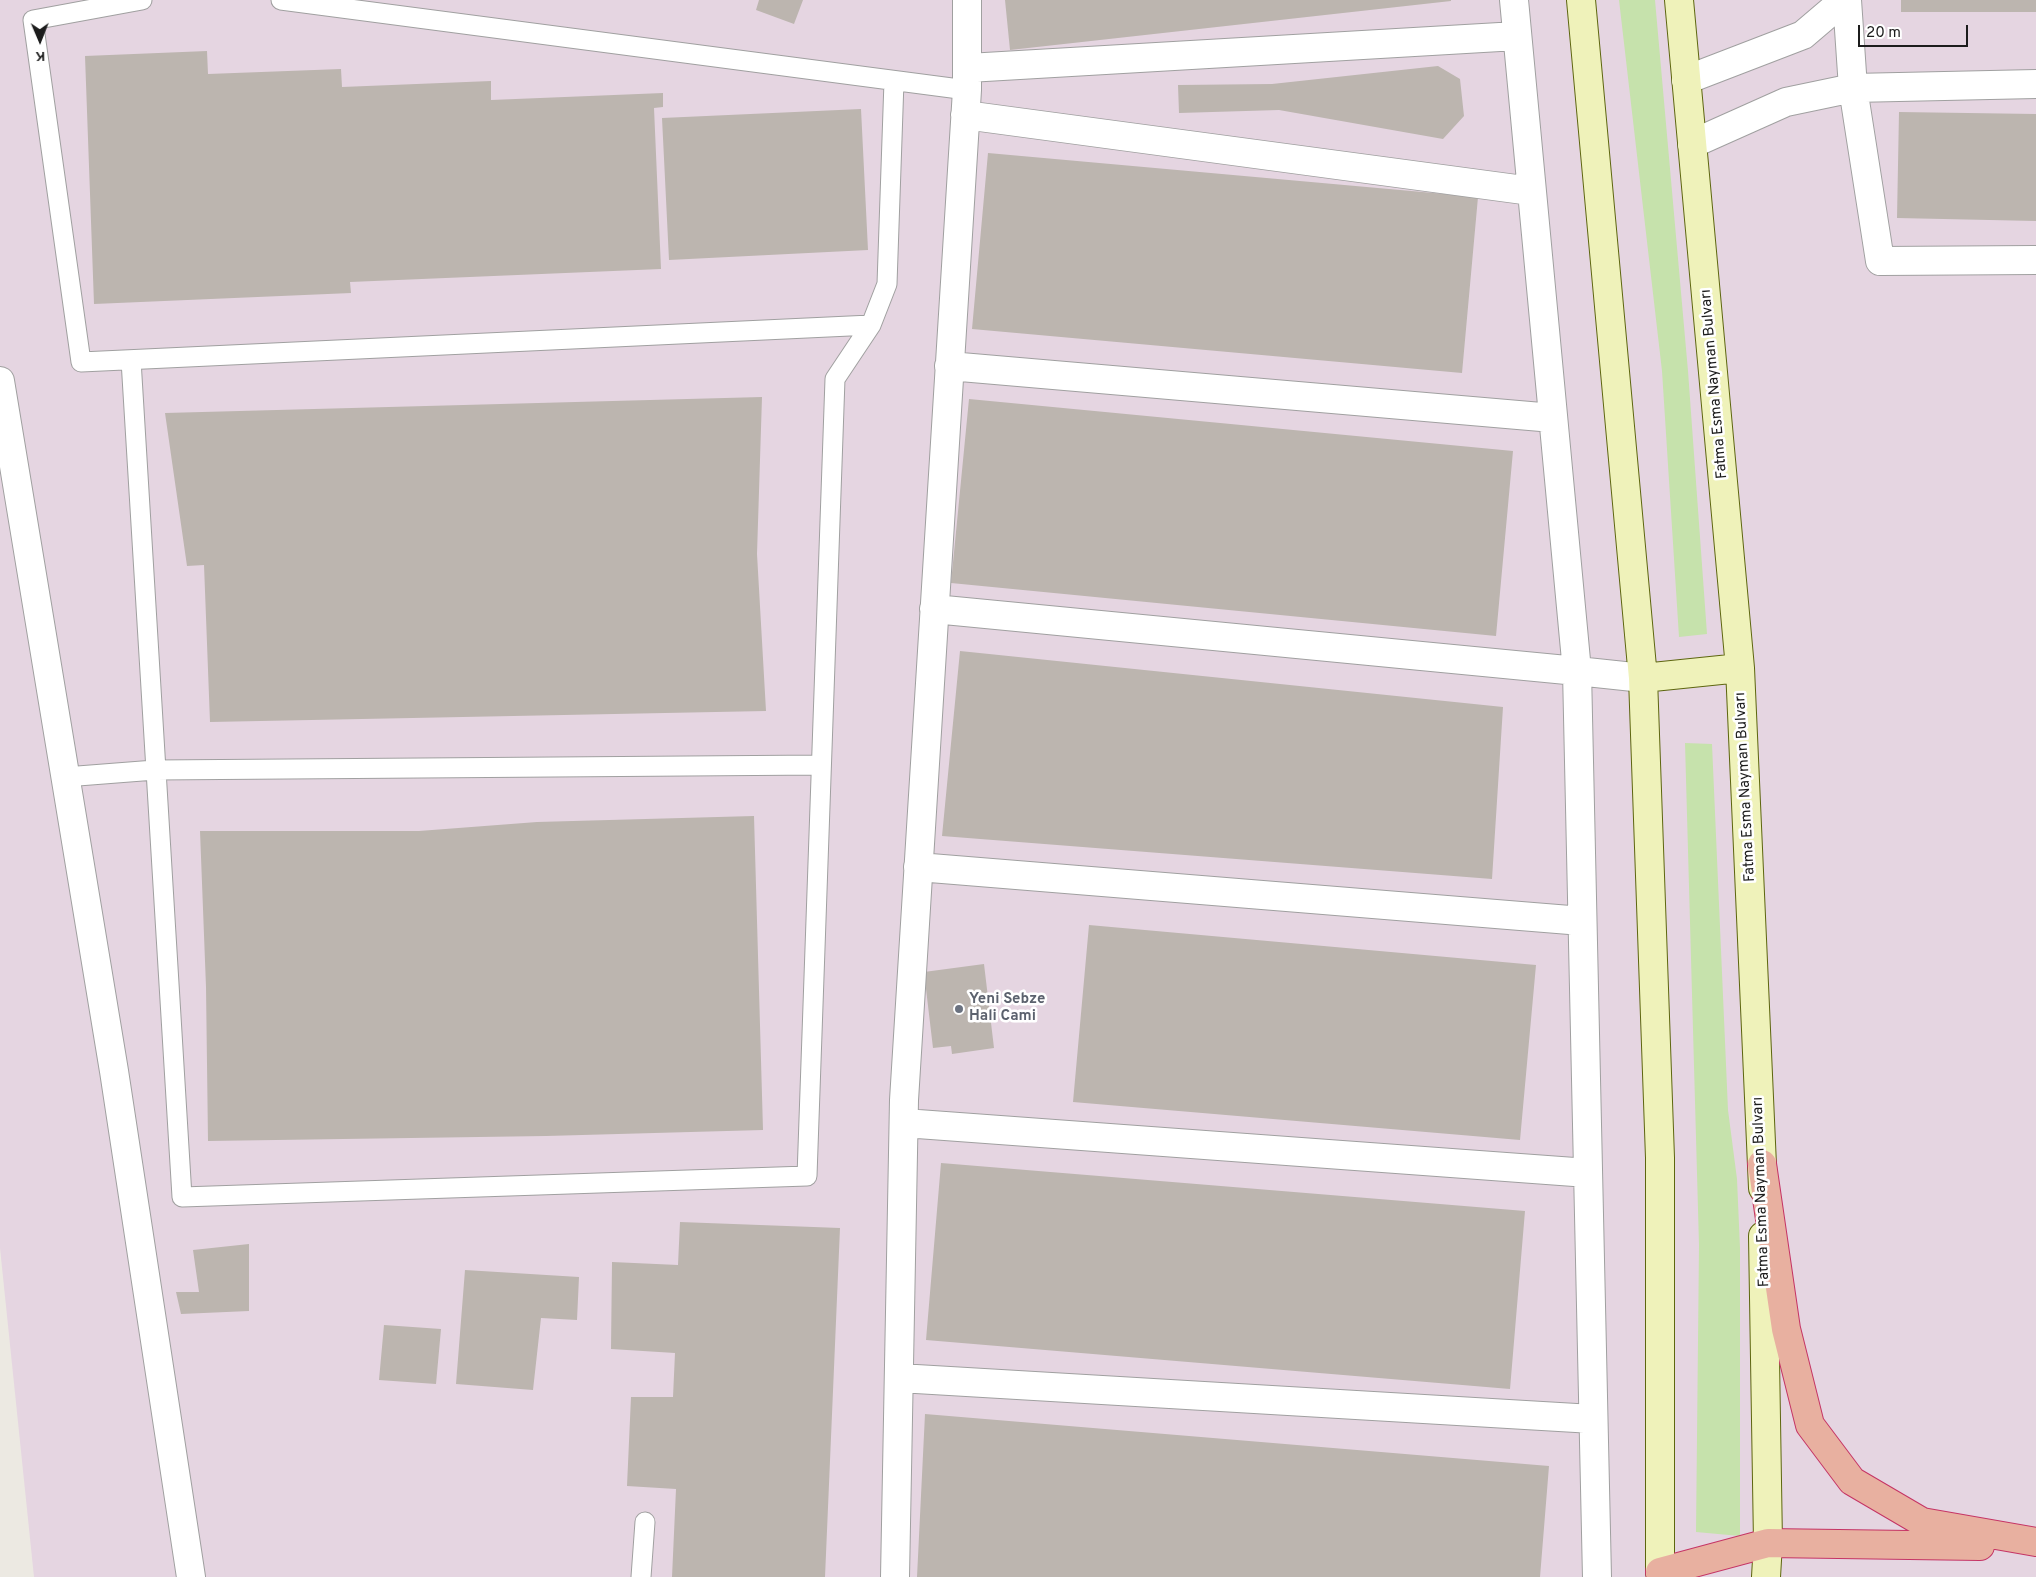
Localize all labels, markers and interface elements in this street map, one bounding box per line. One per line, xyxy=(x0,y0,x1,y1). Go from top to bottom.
north arrow xyxy=(15,15,65,65)
scale bar xyxy=(1861,15,1971,47)
text: 20 m xyxy=(1866,24,1901,43)
text: K xyxy=(35,47,45,64)
street label: Fatma Esma Nayman Bulvarı xyxy=(1698,288,1732,480)
street label: Fatma Esma Nayman Bulvarı xyxy=(1732,692,1760,882)
place label: Yeni Sebze Hali Cami xyxy=(969,991,1045,1026)
marker: Yeni Sebze Hali Cami xyxy=(953,1003,965,1015)
street label: Fatma Esma Nayman Bulvarı xyxy=(1750,1097,1774,1287)

